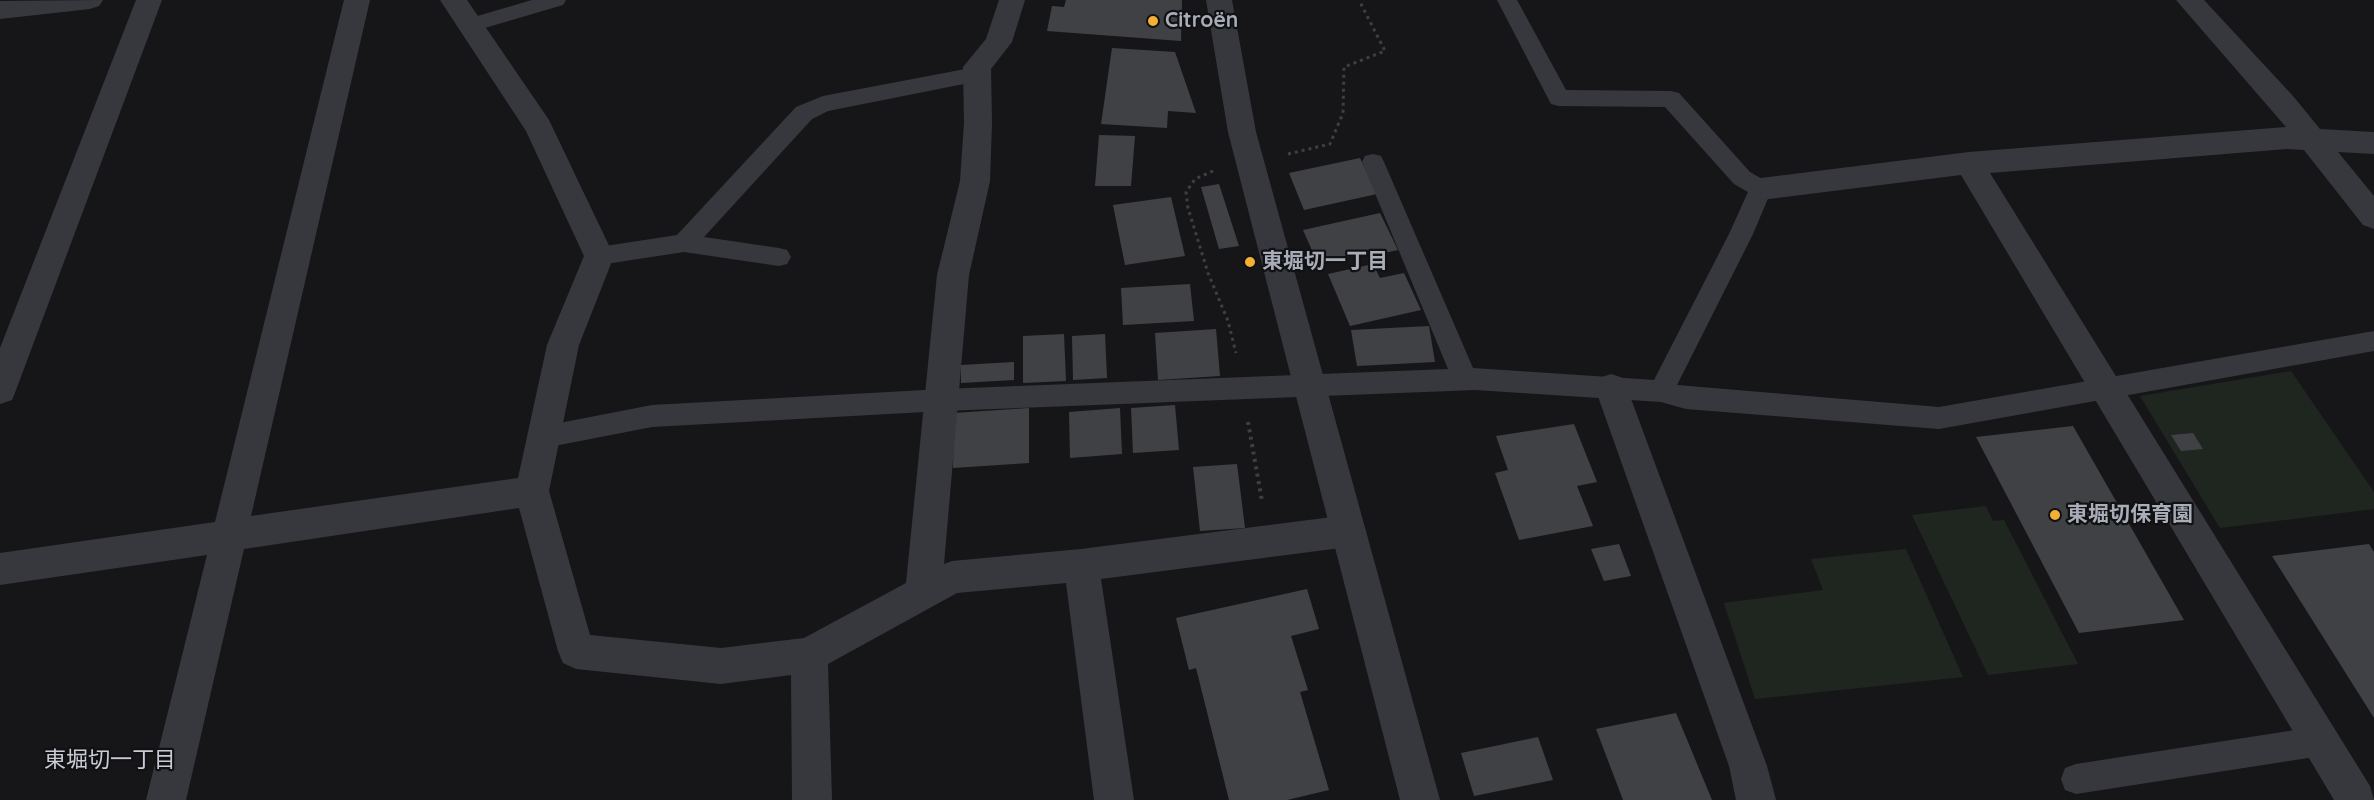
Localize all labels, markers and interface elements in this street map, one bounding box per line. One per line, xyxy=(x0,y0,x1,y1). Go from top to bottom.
place label: Citroën xyxy=(1165,8,1238,34)
marker: Citroën xyxy=(1146,14,1160,28)
place label: 東堀切一丁目 xyxy=(1262,249,1388,275)
marker: 東堀切一丁目 xyxy=(1243,255,1257,269)
place label: 東堀切保育園 xyxy=(2067,502,2193,528)
marker: 東堀切保育園 xyxy=(2048,508,2062,522)
district label: 東堀切一丁目 xyxy=(44,747,176,773)

